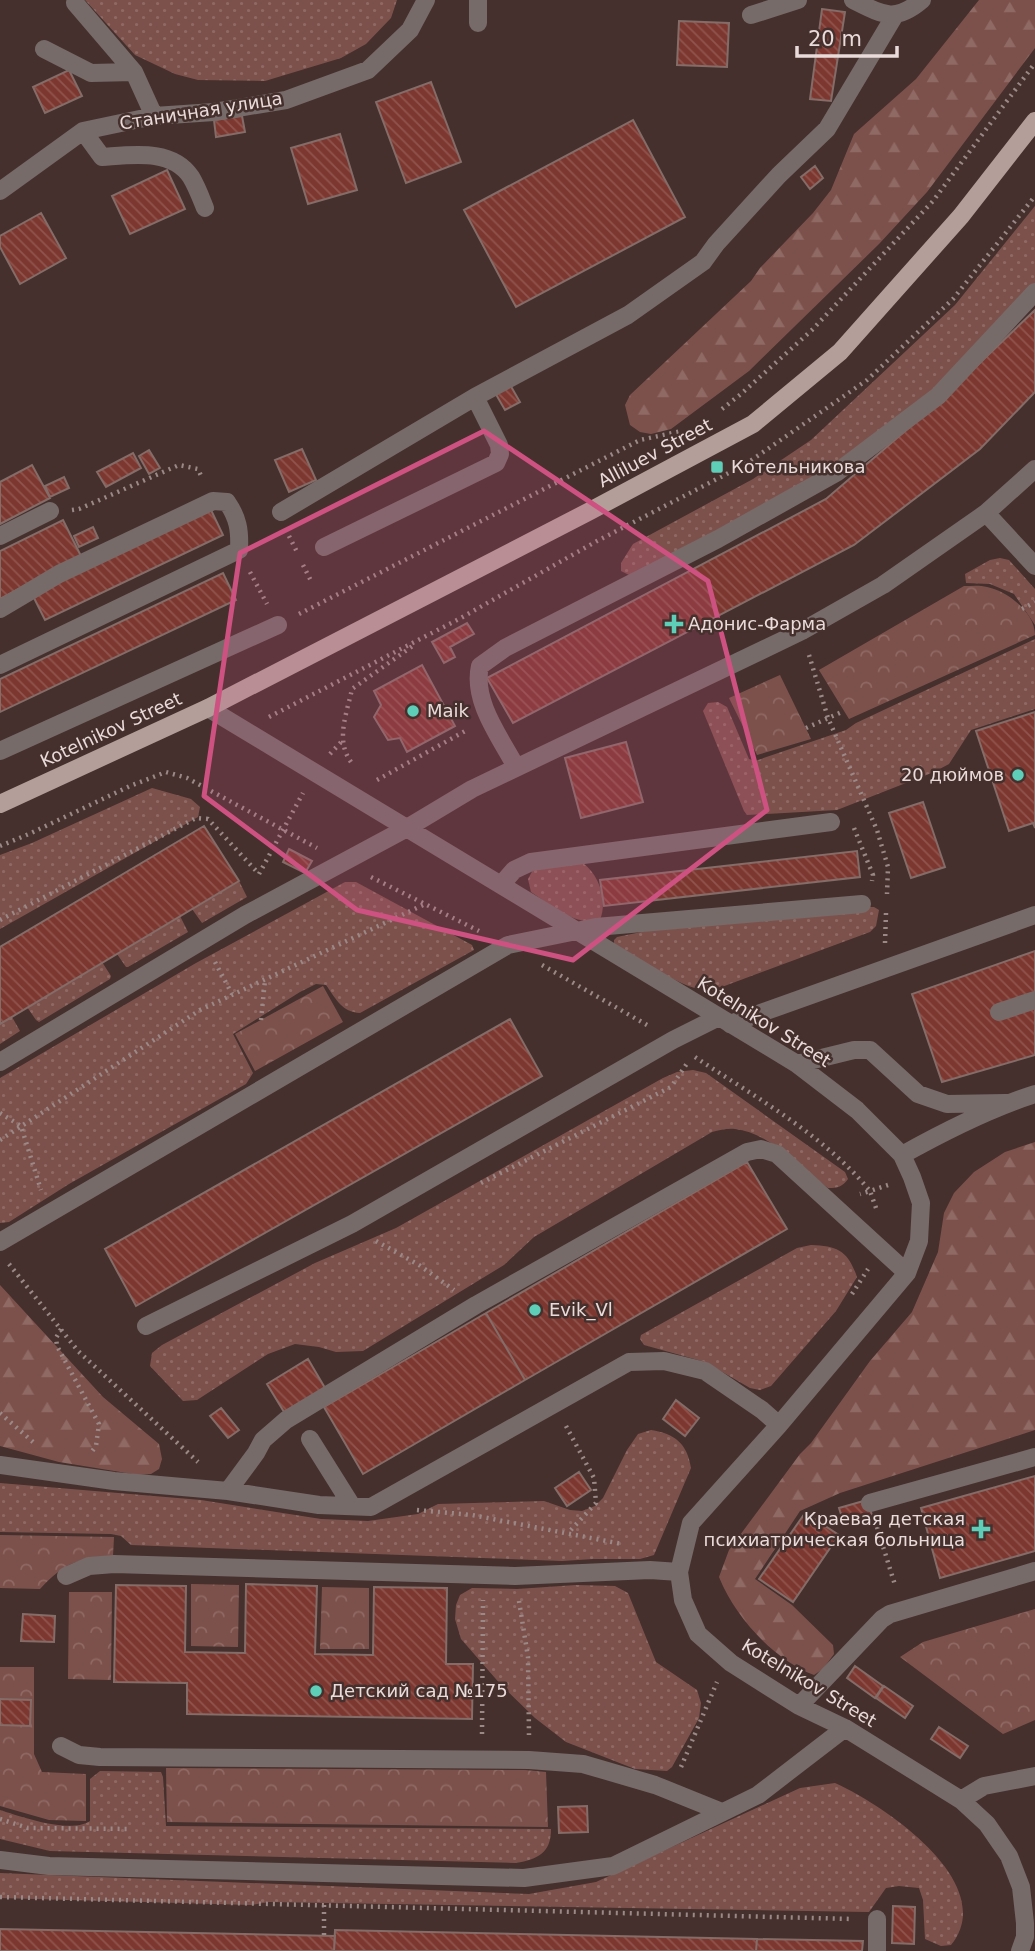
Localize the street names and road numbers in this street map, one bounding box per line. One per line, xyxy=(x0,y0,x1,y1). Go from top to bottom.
street label: Станичная улица xyxy=(118,87,284,134)
street label: Alliluev Street xyxy=(594,414,715,491)
street label: Kotelnikov Street xyxy=(37,688,185,771)
street label: Kotelnikov Street xyxy=(694,972,835,1071)
street label: Kotelnikov Street xyxy=(738,1634,880,1731)

